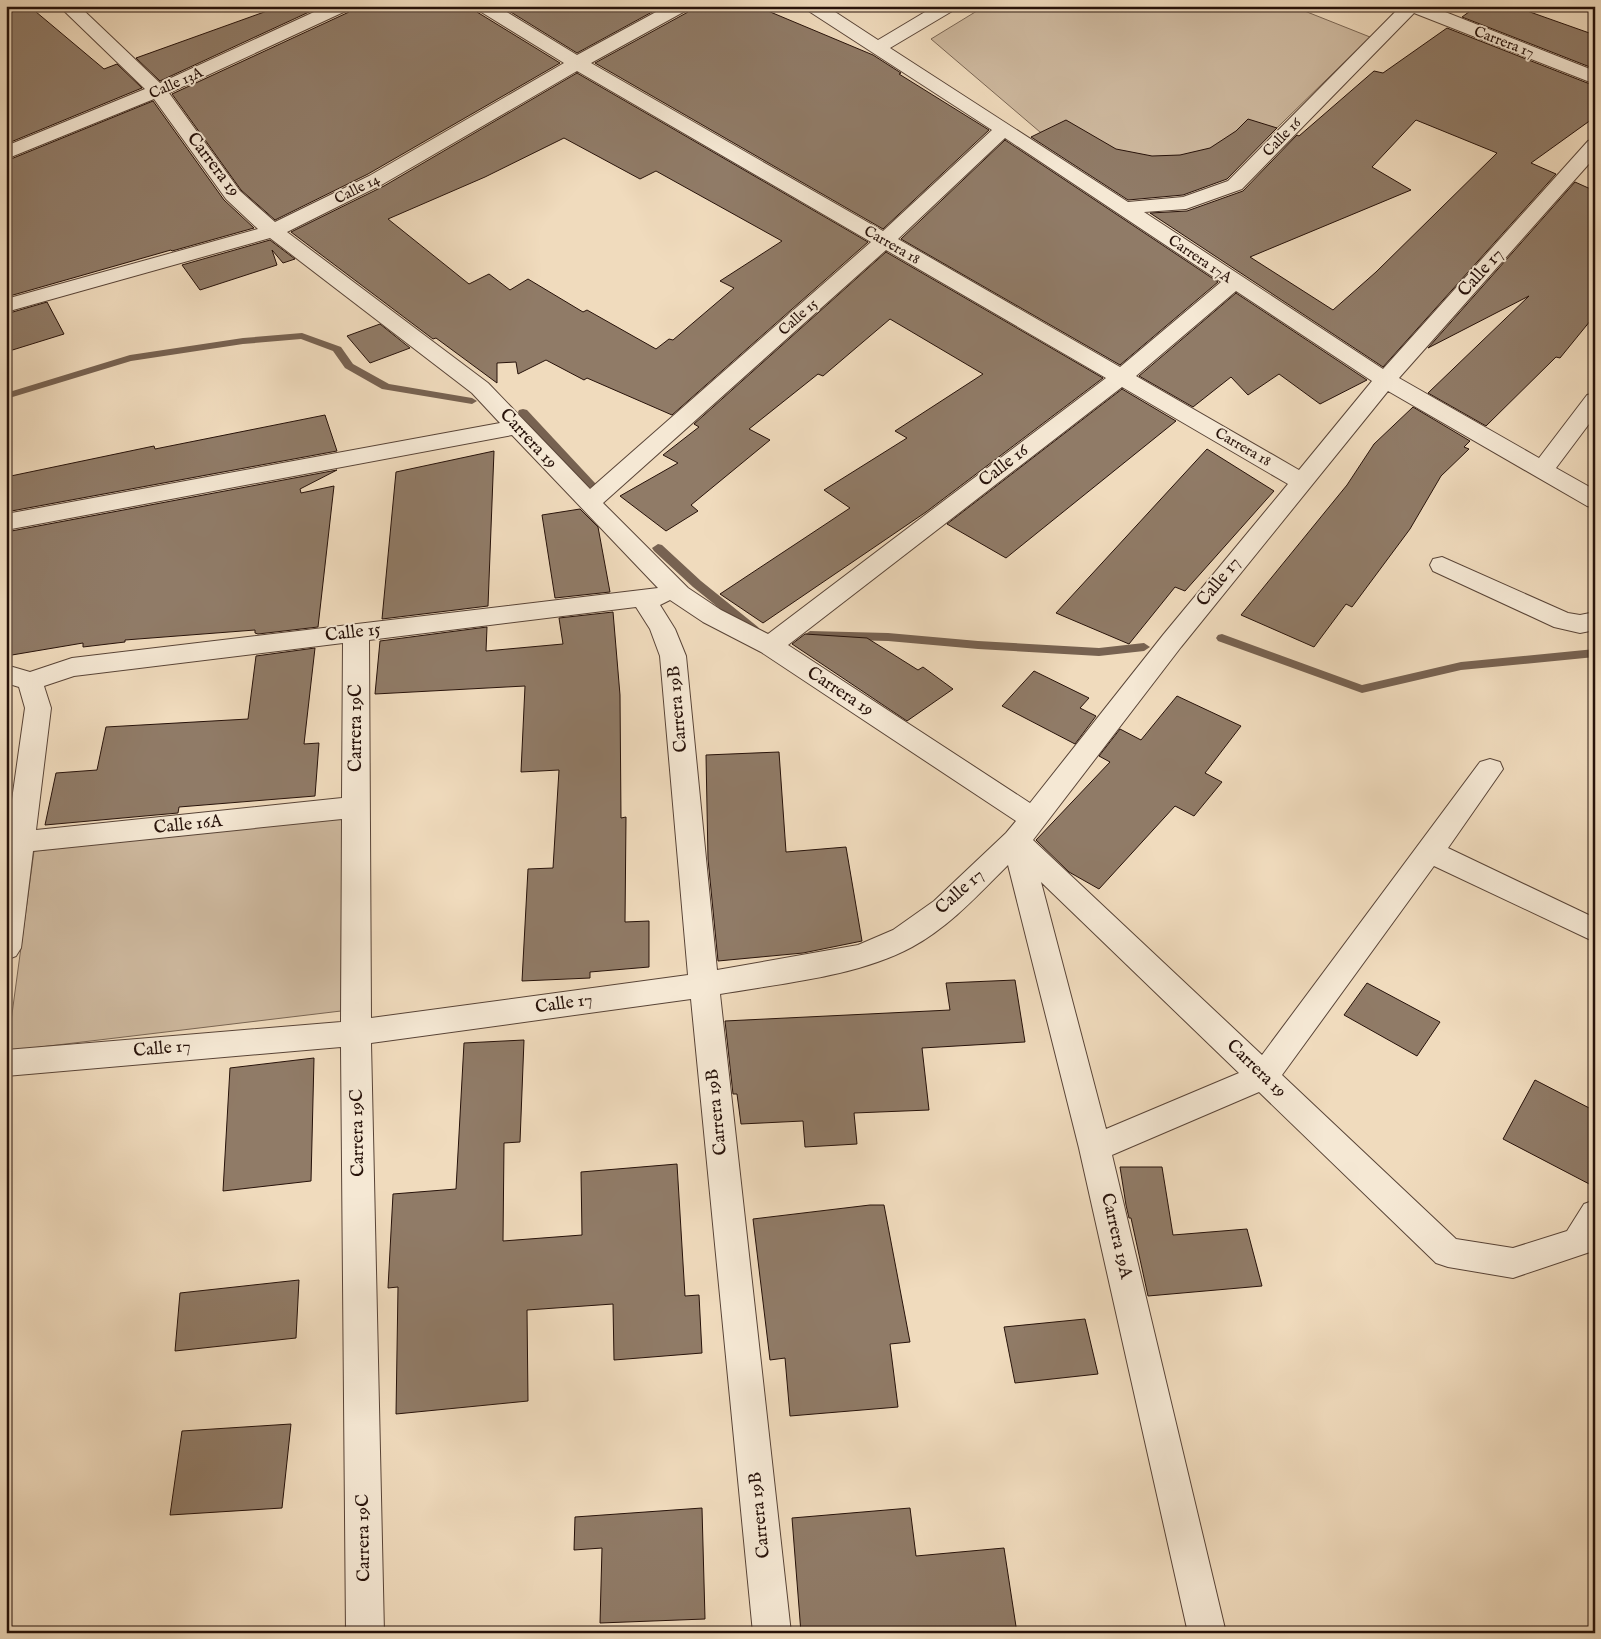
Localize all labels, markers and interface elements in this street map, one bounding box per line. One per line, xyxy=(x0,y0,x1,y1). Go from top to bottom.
street label: Carrera 17 xyxy=(1471,22,1537,62)
street label: Calle 13A xyxy=(146,62,207,103)
street label: Calle 16 xyxy=(1259,113,1306,161)
street label: Carrera 19 xyxy=(181,128,245,202)
street label: Calle 14 xyxy=(331,169,383,208)
street label: Carrera 18 xyxy=(860,221,924,269)
street label: Carrera 17A xyxy=(1164,231,1236,288)
street label: Calle 17 xyxy=(1453,244,1509,302)
street label: Calle 15 xyxy=(774,294,822,340)
street label: Carrera 19 xyxy=(494,404,562,474)
street label: Carrera 18 xyxy=(1211,423,1275,471)
street label: Calle 16 xyxy=(974,439,1034,493)
street label: Calle 17 xyxy=(1192,552,1246,612)
street label: Calle 15 xyxy=(324,618,383,648)
street label: Carrera 19 xyxy=(802,662,878,722)
street label: Carrera 19B xyxy=(663,665,693,753)
street label: Carrera 19C xyxy=(345,684,368,772)
street label: Calle 16A xyxy=(152,810,224,840)
street label: Calle 17 xyxy=(931,864,989,920)
street label: Calle 17 xyxy=(534,989,594,1019)
street label: Calle 17 xyxy=(132,1035,192,1063)
street label: Carrera 19 xyxy=(1221,1035,1291,1103)
street label: Carrera 19B xyxy=(701,1067,733,1156)
street label: Carrera 19C xyxy=(346,1089,370,1177)
street label: Carrera 19A xyxy=(1095,1191,1137,1282)
street label: Carrera 19B xyxy=(744,1470,776,1559)
street label: Carrera 19C xyxy=(352,1494,376,1582)

